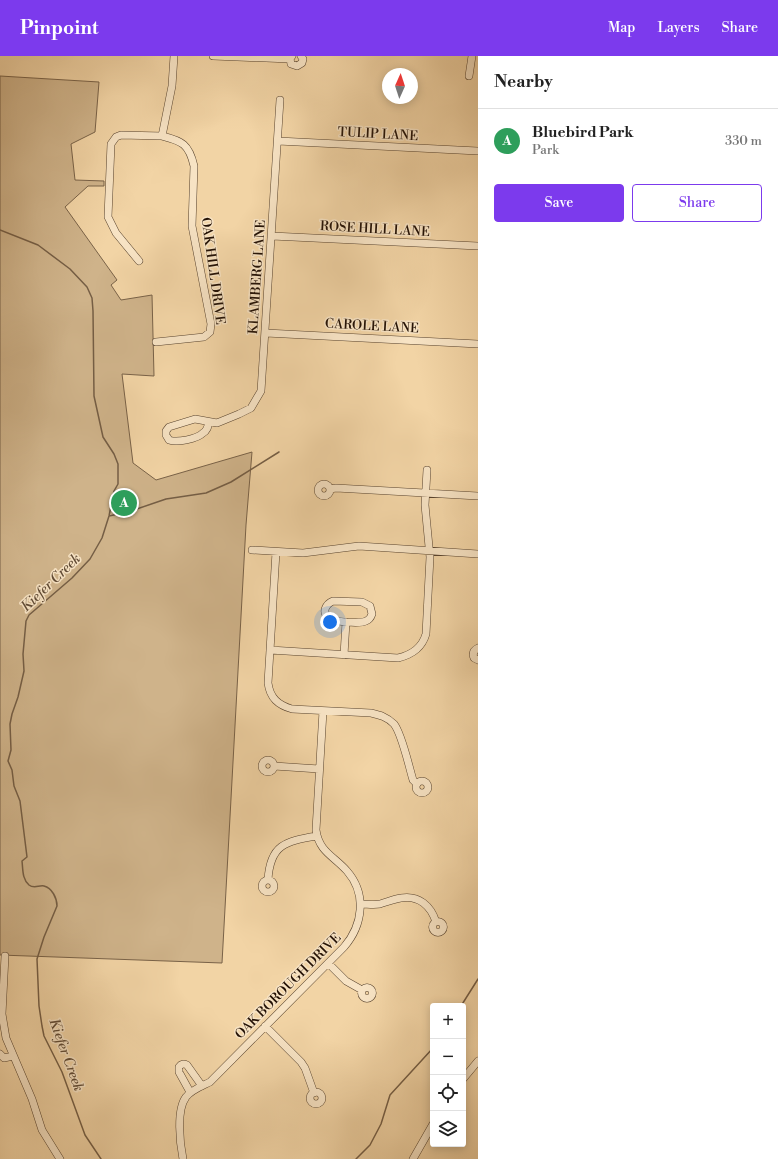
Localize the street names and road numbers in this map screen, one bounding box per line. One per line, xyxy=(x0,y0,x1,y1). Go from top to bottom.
street label: TULIP LANE xyxy=(337,124,419,144)
street label: OAK HILL DRIVE xyxy=(198,216,228,326)
street label: ROSE HILL LANE xyxy=(320,218,430,240)
street label: KLAMBERG LANE xyxy=(245,219,269,335)
street label: CAROLE LANE xyxy=(325,316,419,336)
street label: OAK BOROUGH DRIVE xyxy=(232,930,344,1042)

